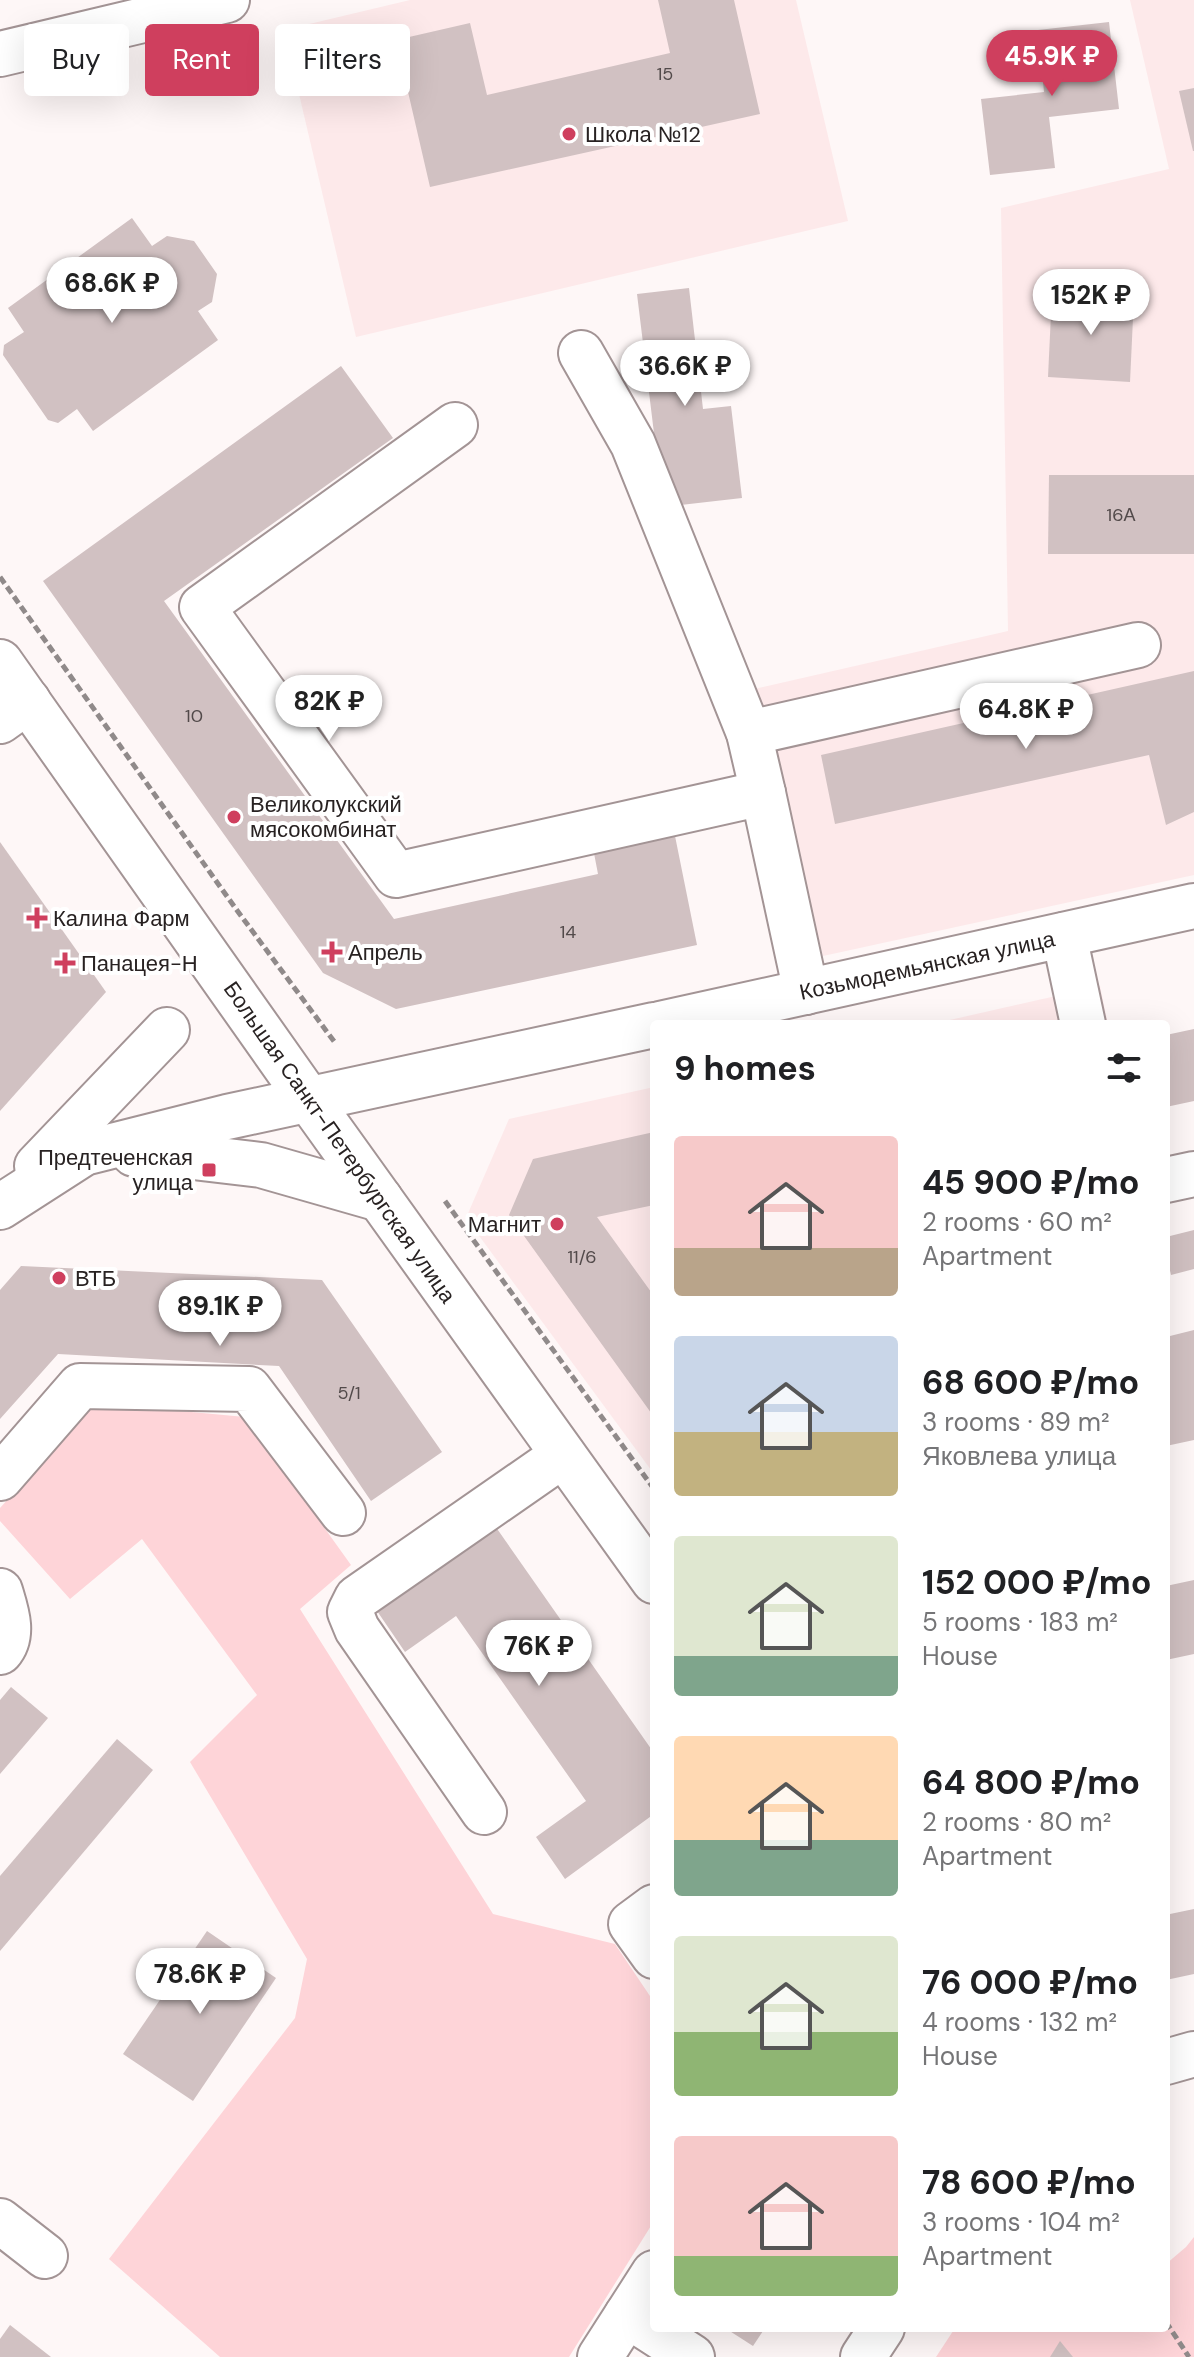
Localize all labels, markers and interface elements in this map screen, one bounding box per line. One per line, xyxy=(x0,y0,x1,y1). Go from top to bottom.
chip: Buy xyxy=(24,24,129,96)
chip: Rent xyxy=(145,24,259,96)
chip: Filters xyxy=(275,24,410,96)
pin: 45.9K ₽ xyxy=(978,30,1126,98)
text: 45.9K ₽ xyxy=(1004,39,1100,73)
house number: 15 xyxy=(657,62,673,86)
place label: Школа №12 xyxy=(585,120,701,149)
marker: Школа №12 xyxy=(560,125,578,143)
pin: 68.6K ₽ xyxy=(38,257,186,325)
text: 68.6K ₽ xyxy=(64,266,160,300)
pin: 152K ₽ xyxy=(1026,269,1156,337)
text: 152K ₽ xyxy=(1051,278,1131,312)
pin: 36.6K ₽ xyxy=(611,340,759,408)
text: 36.6K ₽ xyxy=(638,349,732,383)
house number: 16А xyxy=(1107,503,1135,527)
pin: 82K ₽ xyxy=(273,675,385,743)
pin: 64.8K ₽ xyxy=(952,683,1100,751)
text: 82K ₽ xyxy=(293,684,365,718)
text: 64.8K ₽ xyxy=(978,692,1074,726)
house number: 10 xyxy=(185,704,203,728)
place label: Великолукский мясокомбинат xyxy=(250,790,402,844)
marker: Великолукский мясокомбинат xyxy=(225,808,243,826)
place label: Калина Фарм xyxy=(53,904,190,933)
marker: Калина Фарм xyxy=(28,909,46,927)
house number: 14 xyxy=(560,920,576,944)
street label: Козьмодемьянская улица xyxy=(797,924,1058,1007)
place label: Апрель xyxy=(348,938,423,967)
marker: Апрель xyxy=(323,943,341,961)
place label: Панацея-Н xyxy=(81,949,198,978)
marker: Панацея-Н xyxy=(56,954,74,972)
street label: Большая Санкт-Петербургская улица xyxy=(217,976,463,1309)
text: 9 homes xyxy=(674,1046,816,1091)
icon: filters xyxy=(1102,1046,1146,1090)
place label: Предтеченская улица xyxy=(38,1143,194,1197)
text: 45 900 ₽/mo xyxy=(922,1160,1140,1205)
marker: Предтеченская улица xyxy=(200,1161,218,1179)
icon: home xyxy=(738,1168,834,1264)
text: 2 rooms · 60 m² xyxy=(922,1205,1112,1239)
place label: Магнит xyxy=(468,1210,541,1239)
marker: Магнит xyxy=(548,1215,566,1233)
text: Apartment xyxy=(922,1239,1053,1273)
house number: 11/6 xyxy=(567,1245,597,1269)
place label: ВТБ xyxy=(75,1264,116,1293)
marker: ВТБ xyxy=(50,1269,68,1287)
pin: 89.1K ₽ xyxy=(146,1280,294,1348)
text: 89.1K ₽ xyxy=(177,1289,263,1323)
text: 68 600 ₽/mo xyxy=(922,1360,1139,1405)
icon: home xyxy=(738,1368,834,1464)
house number: 5/1 xyxy=(337,1381,361,1405)
text: 3 rooms · 89 m² xyxy=(922,1405,1110,1439)
text: Яковлева улица xyxy=(922,1439,1116,1473)
text: 152 000 ₽/mo xyxy=(922,1560,1152,1605)
icon: home xyxy=(738,1568,834,1664)
text: 5 rooms · 183 m² xyxy=(922,1605,1118,1639)
pin: 76K ₽ xyxy=(483,1620,595,1688)
text: 76K ₽ xyxy=(504,1629,574,1663)
text: House xyxy=(922,1639,998,1673)
text: 64 800 ₽/mo xyxy=(922,1760,1140,1805)
icon: home xyxy=(738,1768,834,1864)
text: 2 rooms · 80 m² xyxy=(922,1805,1111,1839)
text: Apartment xyxy=(922,1839,1053,1873)
pin: 78.6K ₽ xyxy=(126,1948,274,2016)
text: 78.6K ₽ xyxy=(154,1957,246,1991)
text: 76 000 ₽/mo xyxy=(922,1960,1138,2005)
icon: home xyxy=(738,1968,834,2064)
text: 4 rooms · 132 m² xyxy=(922,2005,1117,2039)
text: House xyxy=(922,2039,998,2073)
text: 78 600 ₽/mo xyxy=(922,2160,1136,2205)
icon: home xyxy=(738,2168,834,2264)
text: 3 rooms · 104 m² xyxy=(922,2205,1120,2239)
text: Apartment xyxy=(922,2239,1053,2273)

